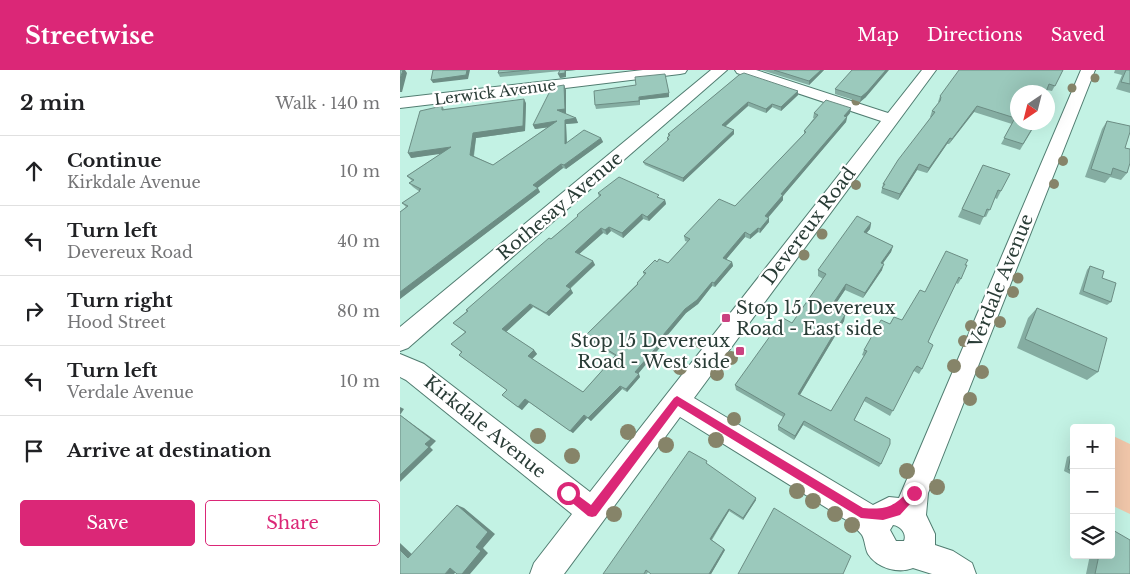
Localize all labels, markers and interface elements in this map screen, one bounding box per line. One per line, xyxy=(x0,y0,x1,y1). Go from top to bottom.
text: Streetwise xyxy=(25,21,154,50)
text: Map xyxy=(857,24,899,46)
text: Directions xyxy=(927,24,1023,46)
text: Saved xyxy=(1051,24,1105,46)
street label: Lerwick Avenue xyxy=(433,75,557,109)
north arrow xyxy=(1010,85,1055,130)
text: 2 min xyxy=(20,90,85,116)
text: Walk · 140 m xyxy=(275,93,380,113)
street label: Rothesay Avenue xyxy=(493,147,627,265)
text: Continue xyxy=(67,149,162,172)
icon: ahead xyxy=(20,157,48,185)
text: 10 m xyxy=(340,161,380,181)
street label: Devereux Road xyxy=(758,163,860,289)
text: Kirkdale Avenue xyxy=(67,172,201,192)
street label: Verdale Avenue xyxy=(964,211,1038,352)
text: Turn left xyxy=(67,219,158,242)
icon: left xyxy=(20,227,48,255)
text: 40 m xyxy=(337,231,380,251)
text: Devereux Road xyxy=(67,242,193,262)
text: Turn right xyxy=(67,289,173,312)
icon: right xyxy=(20,297,48,325)
place label: Stop 15 Devereux Road - East side xyxy=(736,297,896,340)
text: 80 m xyxy=(337,301,380,321)
text: Hood Street xyxy=(67,312,166,332)
marker: Stop 15 Devereux Road - East side xyxy=(720,312,732,324)
place label: Stop 15 Devereux Road - West side xyxy=(570,330,730,373)
marker: Stop 15 Devereux Road - West side xyxy=(734,345,746,357)
text: Turn left xyxy=(67,359,158,382)
icon: left xyxy=(20,367,48,395)
text: 10 m xyxy=(340,371,380,391)
street label: Kirkdale Avenue xyxy=(420,371,550,483)
text: Verdale Avenue xyxy=(67,382,194,402)
map controls xyxy=(1070,424,1115,559)
button: + xyxy=(1070,424,1115,469)
icon: arrive xyxy=(20,437,48,465)
text: Arrive at destination xyxy=(67,439,271,462)
button: − xyxy=(1070,469,1115,514)
route start xyxy=(557,482,580,505)
route end xyxy=(903,482,926,505)
button: Save xyxy=(20,500,195,546)
button: Share xyxy=(205,500,380,546)
button: layers xyxy=(1070,514,1115,559)

